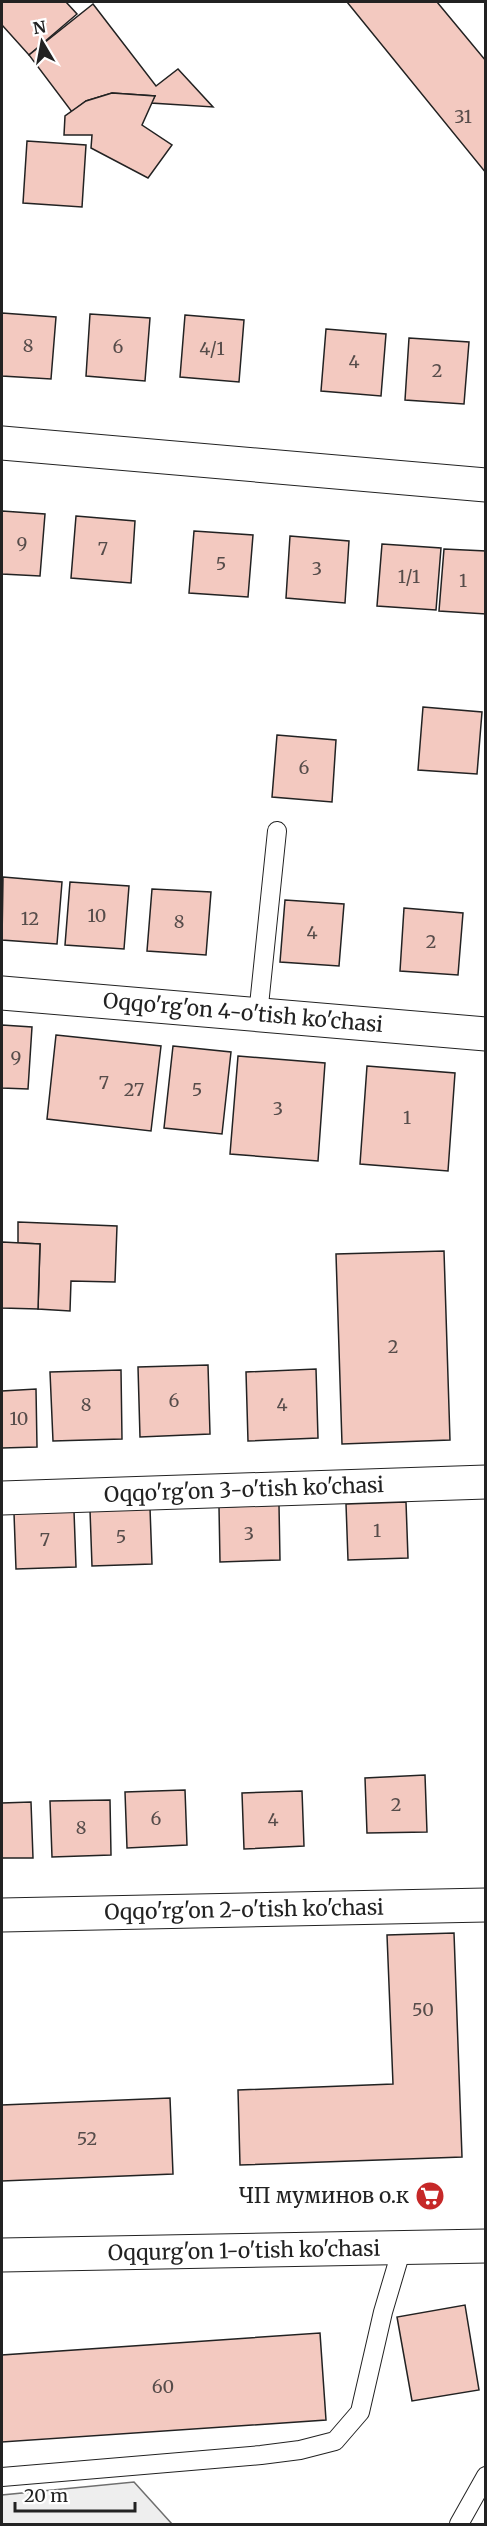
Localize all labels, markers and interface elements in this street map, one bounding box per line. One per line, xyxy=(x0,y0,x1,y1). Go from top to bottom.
north arrow xyxy=(12,12,72,72)
text: N xyxy=(31,16,48,38)
house number: 31 xyxy=(454,105,472,128)
house number: 8 xyxy=(23,334,33,357)
house number: 6 xyxy=(113,335,124,358)
house number: 4/1 xyxy=(199,337,225,360)
house number: 4 xyxy=(348,350,360,373)
house number: 2 xyxy=(432,359,442,382)
house number: 9 xyxy=(17,532,27,555)
house number: 7 xyxy=(98,537,108,560)
house number: 5 xyxy=(216,552,226,575)
house number: 3 xyxy=(312,557,322,580)
house number: 1/1 xyxy=(398,565,420,588)
house number: 1 xyxy=(459,569,467,592)
house number: 6 xyxy=(299,756,310,779)
house number: 10 xyxy=(88,904,106,927)
house number: 12 xyxy=(21,907,39,930)
house number: 8 xyxy=(174,910,184,933)
house number: 4 xyxy=(306,921,318,944)
house number: 2 xyxy=(426,930,436,953)
street label: Oqqo'rg'on 4-o'tish ko'chasi xyxy=(102,987,384,1038)
house number: 9 xyxy=(11,1046,21,1069)
house number: 7 xyxy=(99,1071,109,1094)
house number: 27 xyxy=(124,1078,144,1101)
house number: 5 xyxy=(192,1078,202,1101)
house number: 3 xyxy=(273,1097,283,1120)
house number: 1 xyxy=(403,1106,411,1129)
house number: 2 xyxy=(388,1335,398,1358)
house number: 6 xyxy=(169,1389,180,1412)
house number: 8 xyxy=(81,1393,91,1416)
house number: 4 xyxy=(276,1393,288,1416)
house number: 10 xyxy=(10,1407,28,1430)
street label: Oqqo'rg'on 3-o'tish ko'chasi xyxy=(104,1471,385,1508)
house number: 1 xyxy=(373,1519,381,1542)
house number: 3 xyxy=(244,1522,254,1545)
house number: 5 xyxy=(116,1525,126,1548)
house number: 7 xyxy=(40,1528,50,1551)
house number: 2 xyxy=(391,1793,401,1816)
house number: 6 xyxy=(151,1807,162,1830)
house number: 4 xyxy=(267,1808,279,1831)
house number: 8 xyxy=(76,1816,86,1839)
street label: Oqqo'rg'on 2-o'tish ko'chasi xyxy=(104,1894,384,1925)
house number: 50 xyxy=(412,1998,434,2021)
house number: 52 xyxy=(77,2127,97,2150)
supermarket icon: ЧП муминов о.к xyxy=(414,2180,446,2212)
place label: ЧП муминов о.к xyxy=(239,2182,409,2209)
street label: Oqqurg'on 1-o'tish ko'chasi xyxy=(108,2235,381,2266)
house number: 60 xyxy=(152,2375,174,2398)
scale bar xyxy=(15,2475,135,2513)
text: 20 m xyxy=(24,2484,68,2507)

